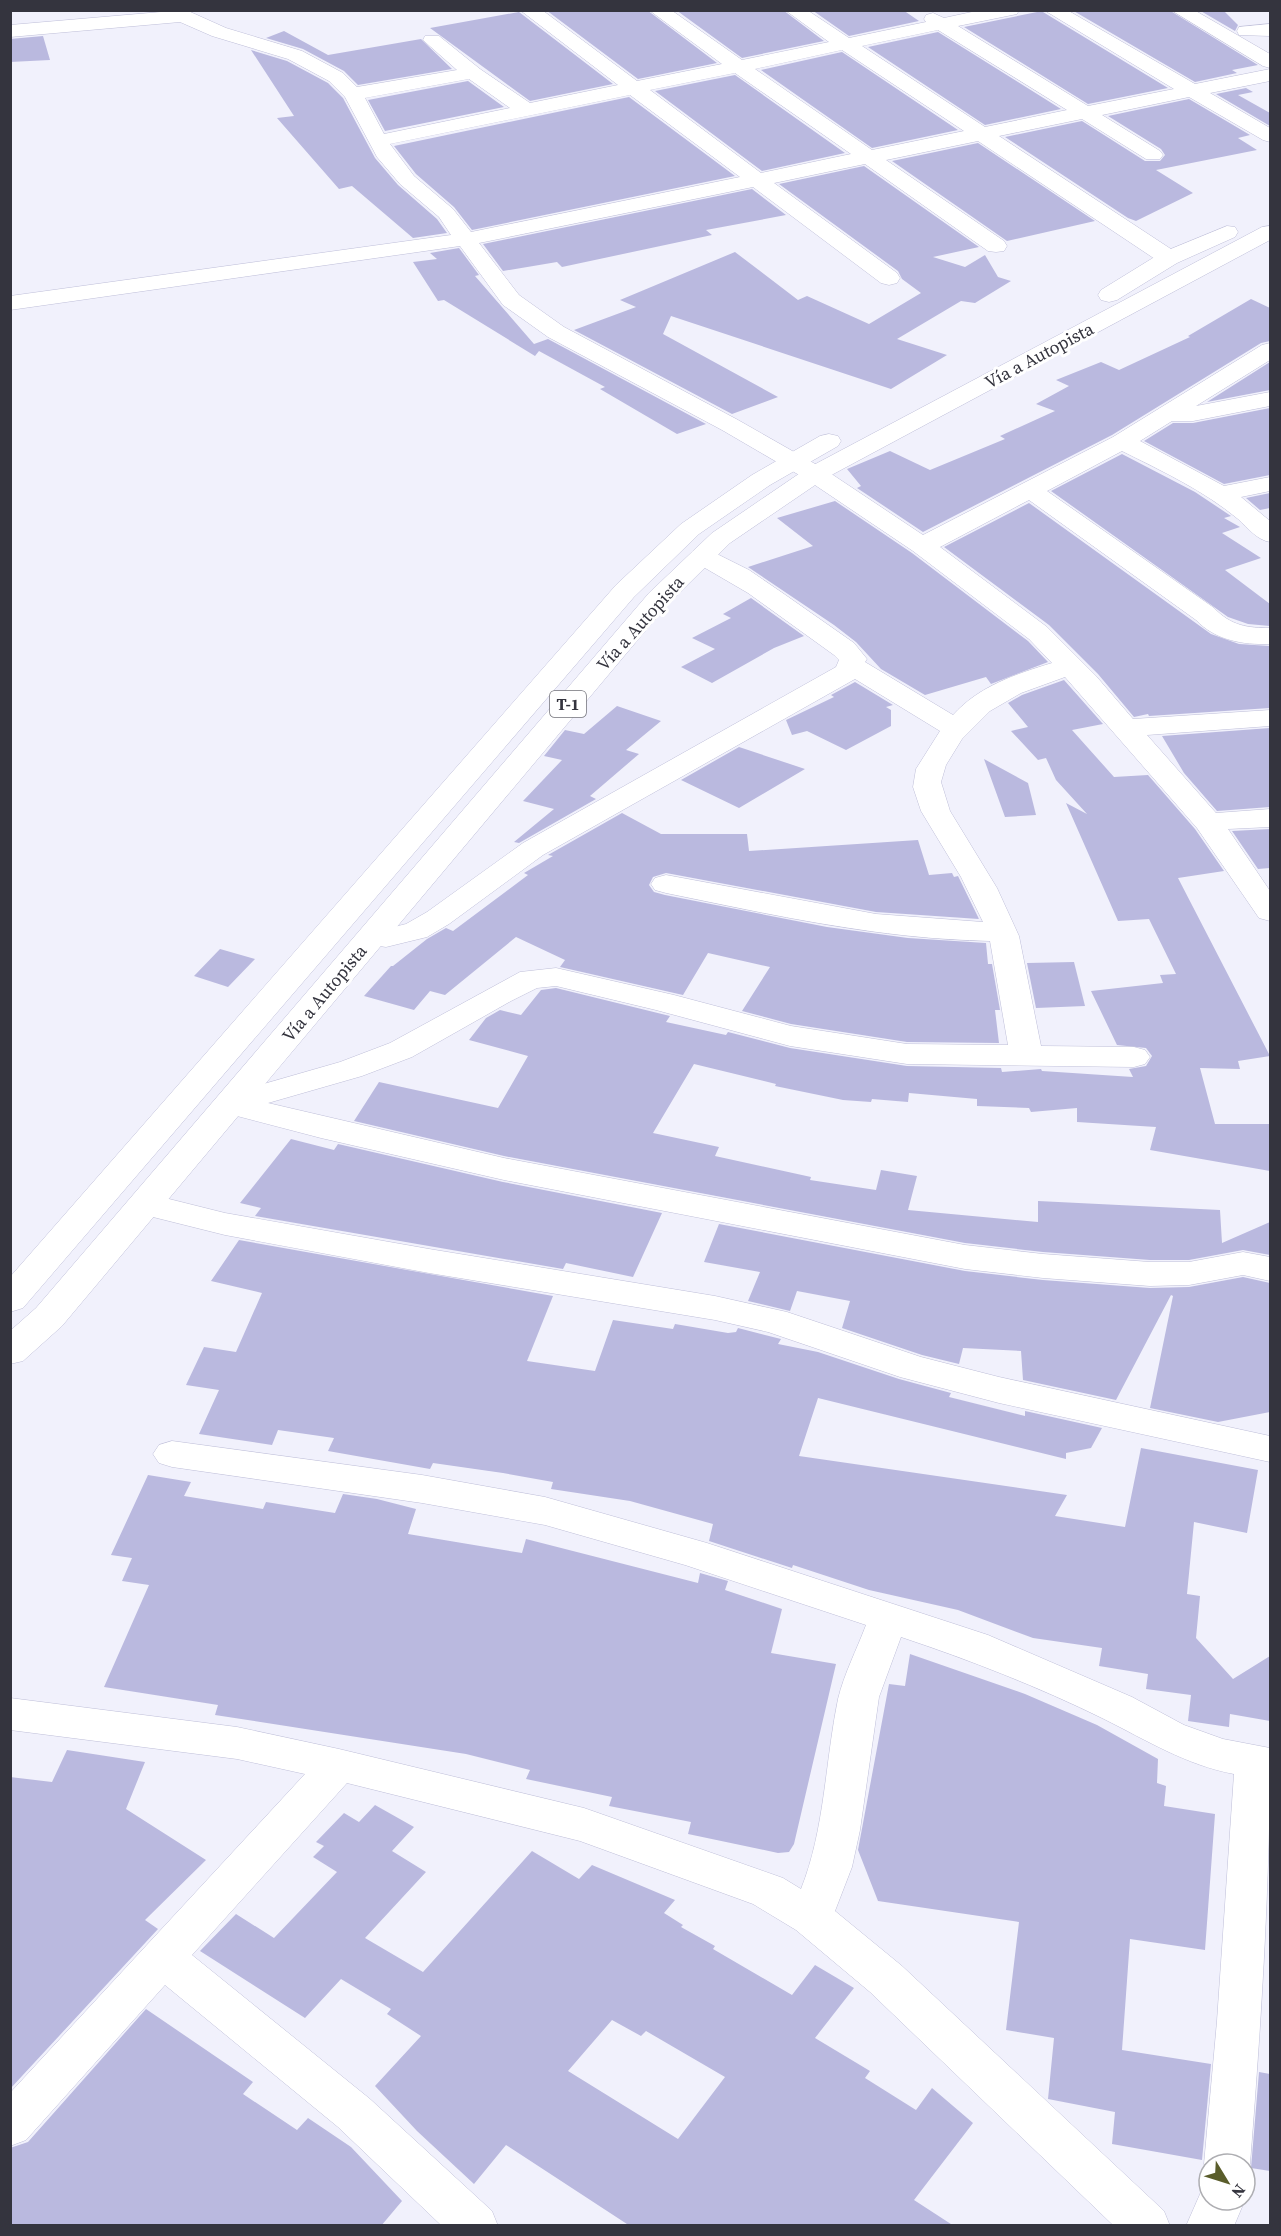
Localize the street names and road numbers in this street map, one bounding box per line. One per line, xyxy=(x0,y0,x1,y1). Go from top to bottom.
street label: Vía a Autopista xyxy=(980,315,1099,394)
street label: Vía a Autopista xyxy=(591,569,690,676)
road number: T-1 xyxy=(550,691,586,717)
street label: Vía a Autopista xyxy=(276,938,373,1047)

